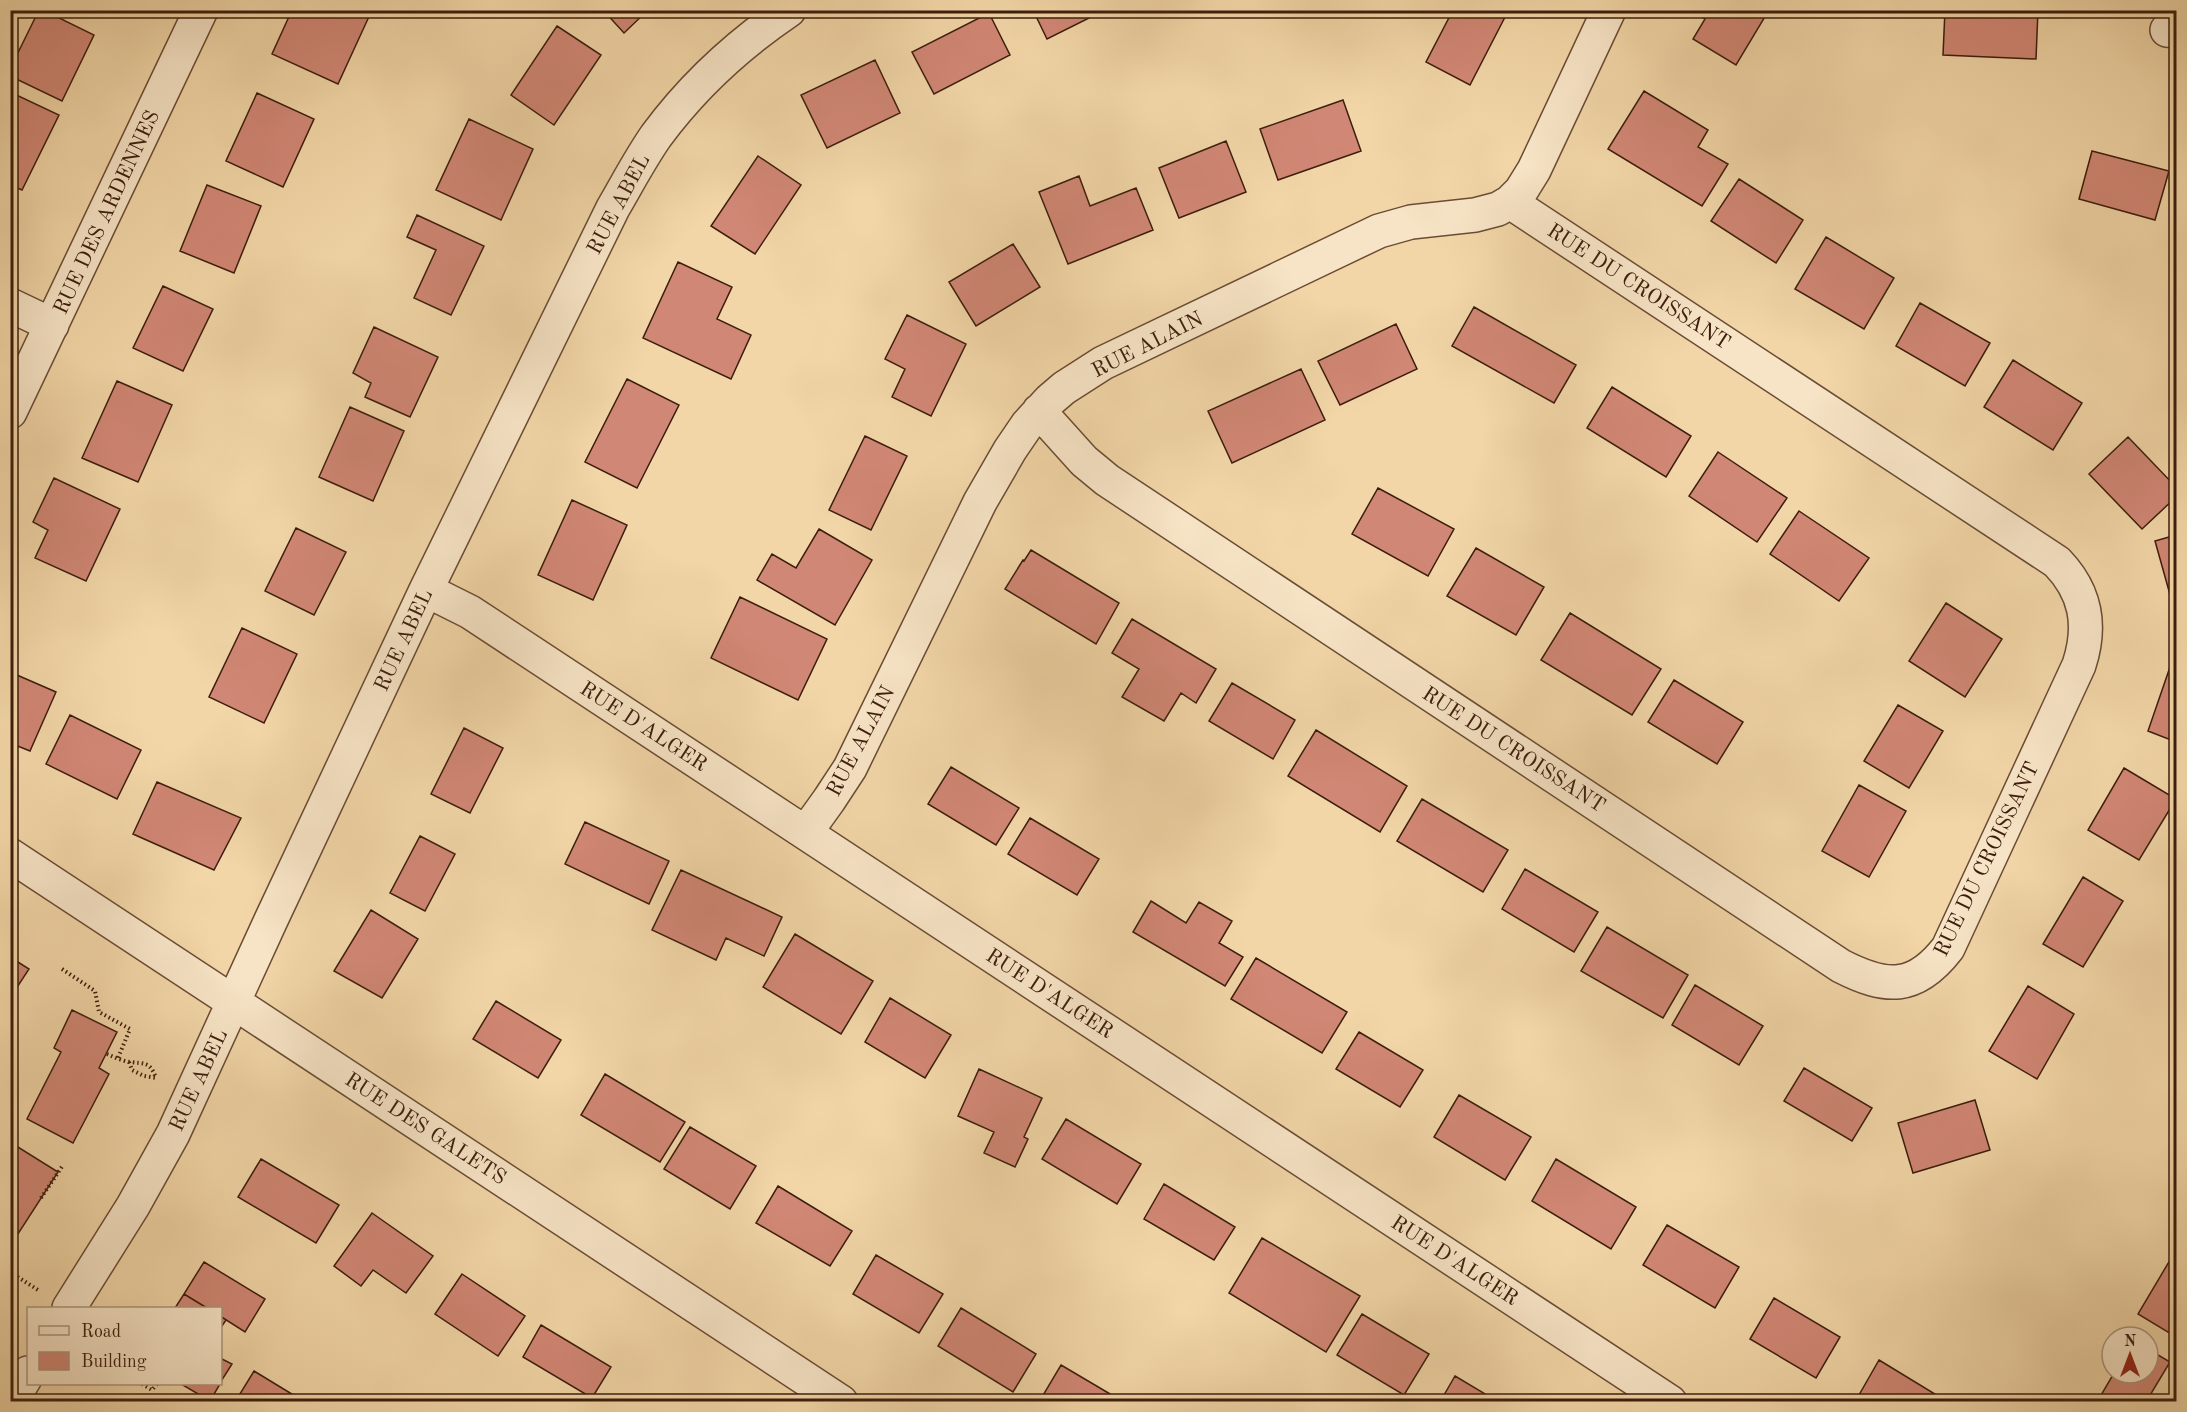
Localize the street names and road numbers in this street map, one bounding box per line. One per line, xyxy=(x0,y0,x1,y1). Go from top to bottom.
street label: RUE DES ARDENNES xyxy=(51,107,164,318)
street label: RUE ABEL xyxy=(584,151,654,258)
street label: RUE DU CROISSANT xyxy=(1543,220,1733,354)
street label: RUE ALAIN xyxy=(1089,308,1207,382)
street label: RUE ABEL xyxy=(372,586,437,695)
street label: RUE D'ALGER xyxy=(576,678,711,776)
street label: RUE ALAIN xyxy=(824,683,899,800)
street label: RUE DU CROISSANT xyxy=(1418,683,1608,817)
street label: RUE DU CROISSANT xyxy=(1931,759,2044,960)
street label: RUE D'ALGER xyxy=(982,945,1117,1043)
street label: RUE ABEL xyxy=(167,1026,232,1135)
street label: RUE DES GALETS xyxy=(341,1069,510,1189)
street label: RUE D'ALGER xyxy=(1387,1212,1522,1310)

